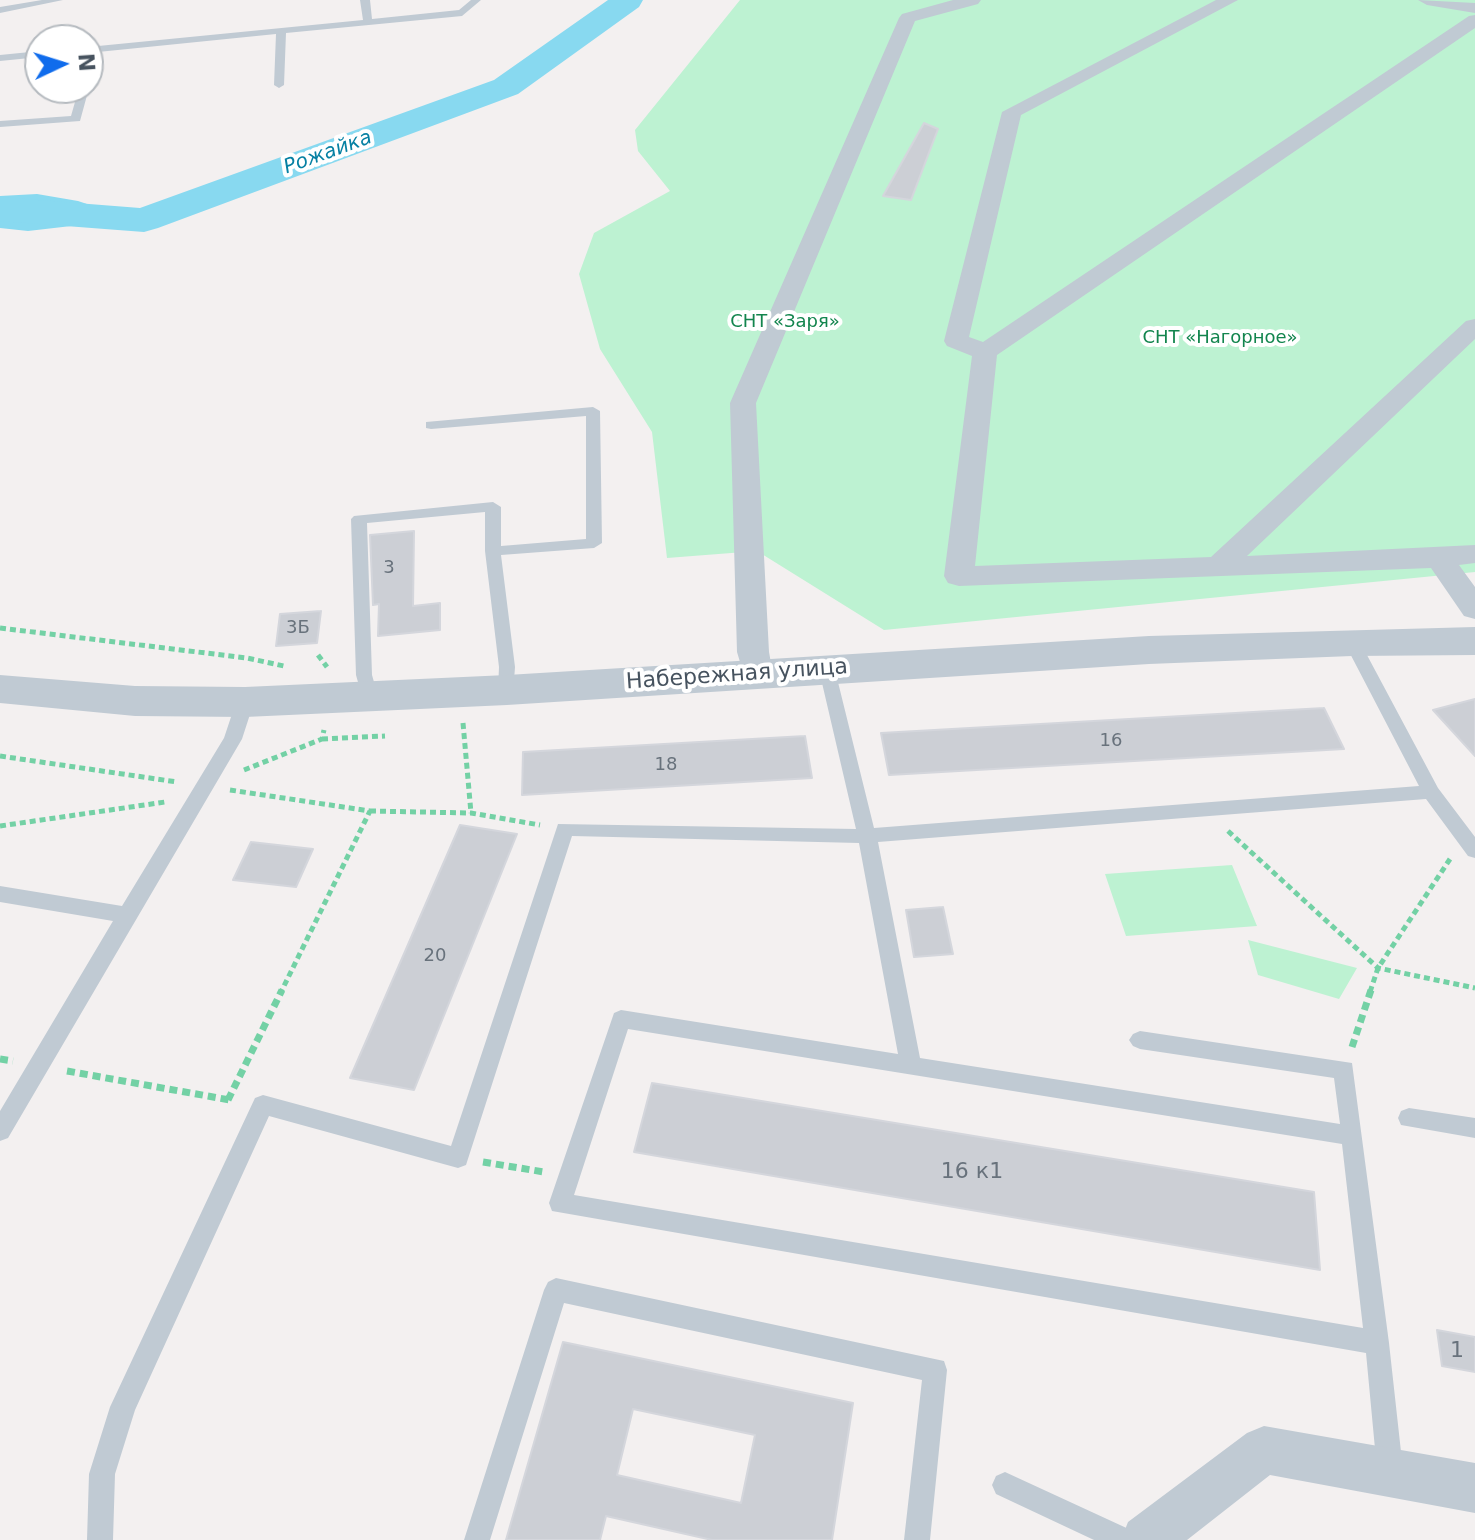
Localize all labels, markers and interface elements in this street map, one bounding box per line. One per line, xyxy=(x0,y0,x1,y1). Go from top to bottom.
north arrow xyxy=(24,24,104,104)
text: N xyxy=(73,52,100,72)
water label: Рожайка xyxy=(281,126,375,180)
park label: СНТ «Заря» xyxy=(730,311,840,333)
park label: СНТ «Нагорное» xyxy=(1142,327,1298,349)
house number: 3 xyxy=(383,557,395,579)
house number: 3Б xyxy=(286,617,310,639)
street label: Набережная улица xyxy=(625,654,849,696)
house number: 16 xyxy=(1100,730,1122,752)
house number: 18 xyxy=(655,754,677,776)
house number: 20 xyxy=(424,945,446,967)
house number: 16 к1 xyxy=(941,1159,1003,1185)
house number: 1 xyxy=(1450,1338,1464,1364)

